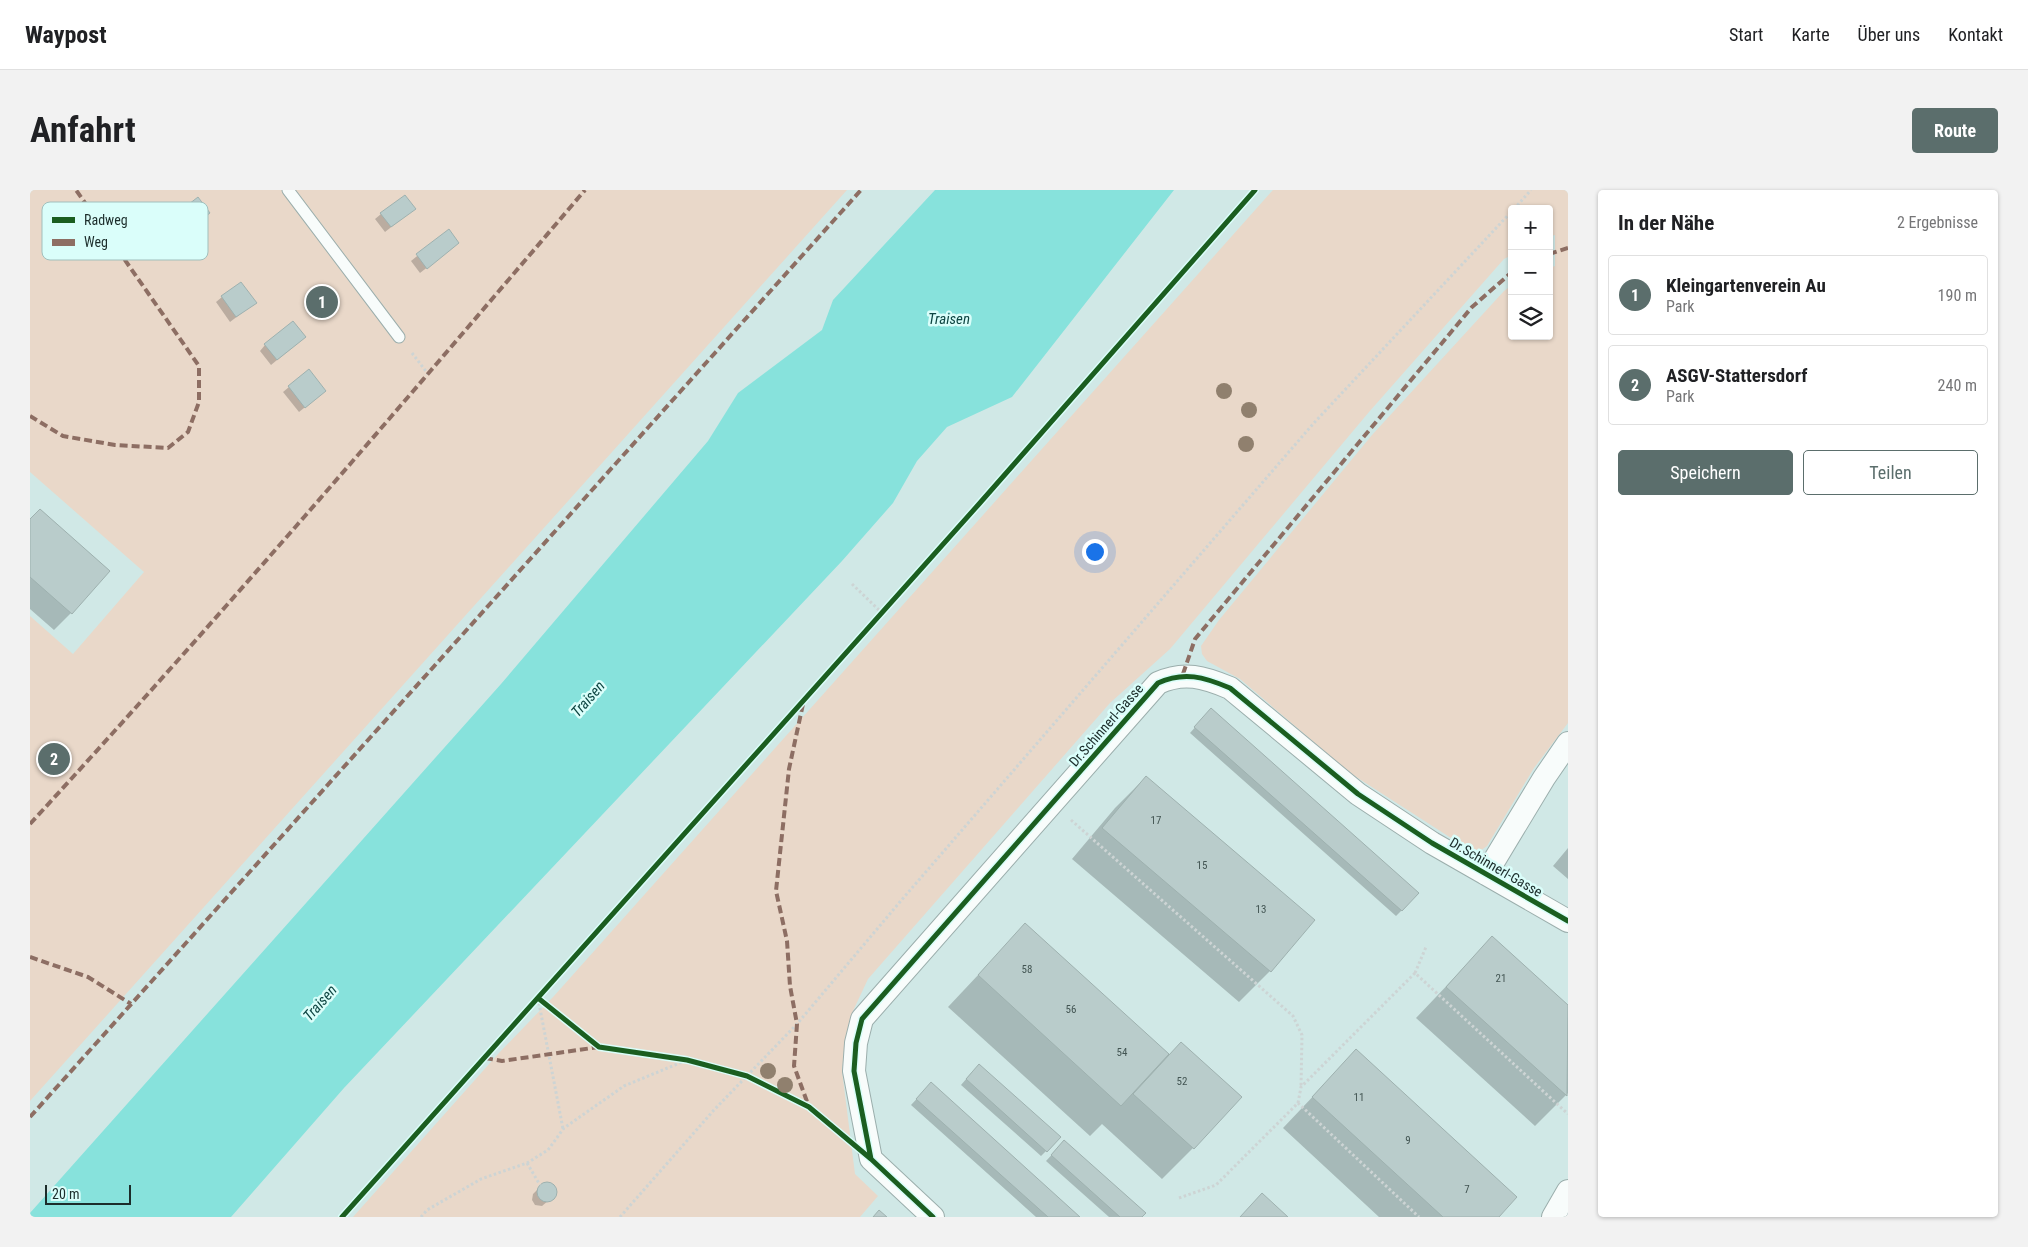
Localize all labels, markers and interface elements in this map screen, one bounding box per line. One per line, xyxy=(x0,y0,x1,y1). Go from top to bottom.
text: Waypost xyxy=(25,21,107,49)
text: Start xyxy=(1729,24,1763,45)
text: Karte xyxy=(1791,24,1830,45)
text: Über uns xyxy=(1858,24,1920,45)
text: Kontakt xyxy=(1948,24,2003,45)
button: Route xyxy=(1912,108,1998,153)
text: Anfahrt xyxy=(30,110,136,151)
legend xyxy=(42,202,208,260)
map controls xyxy=(1508,205,1553,340)
button: + xyxy=(1508,205,1553,250)
text: In der Nähe xyxy=(1618,211,1714,235)
text: Radweg xyxy=(84,212,128,228)
text: 2 Ergebnisse xyxy=(1897,213,1978,232)
text: Weg xyxy=(84,234,108,250)
button: − xyxy=(1508,250,1553,295)
text: Kleingartenverein Au xyxy=(1666,274,1826,297)
pin: 1 xyxy=(306,283,338,321)
text: 1 xyxy=(1631,286,1639,305)
text: 190 m xyxy=(1938,286,1977,305)
button: layers xyxy=(1508,295,1553,340)
text: Park xyxy=(1666,297,1695,316)
water label: Traisen xyxy=(928,310,970,328)
text: ASGV-Stattersdorf xyxy=(1666,364,1807,387)
text: 2 xyxy=(1631,376,1639,395)
text: 240 m xyxy=(1938,376,1977,395)
text: Park xyxy=(1666,387,1695,406)
button: Speichern xyxy=(1618,450,1793,495)
button: Teilen xyxy=(1803,450,1978,495)
your location xyxy=(1082,539,1108,565)
water label: Traisen xyxy=(567,677,609,721)
street label: Dr.Schinnerl-Gasse xyxy=(1066,680,1146,770)
pin: 2 xyxy=(38,740,70,778)
house number: 17 xyxy=(1151,814,1161,827)
street label: Dr.Schinnerl-Gasse xyxy=(1447,834,1545,900)
house number: 15 xyxy=(1197,859,1207,872)
house number: 13 xyxy=(1256,903,1266,916)
house number: 58 xyxy=(1022,963,1032,976)
house number: 21 xyxy=(1496,972,1506,985)
water label: Traisen xyxy=(299,981,341,1025)
house number: 56 xyxy=(1066,1003,1076,1016)
house number: 54 xyxy=(1117,1046,1128,1059)
house number: 52 xyxy=(1177,1075,1187,1088)
house number: 11 xyxy=(1354,1091,1364,1104)
house number: 9 xyxy=(1405,1134,1411,1147)
scale bar xyxy=(45,1182,131,1205)
house number: 7 xyxy=(1464,1183,1470,1196)
text: 20 m xyxy=(52,1186,80,1202)

